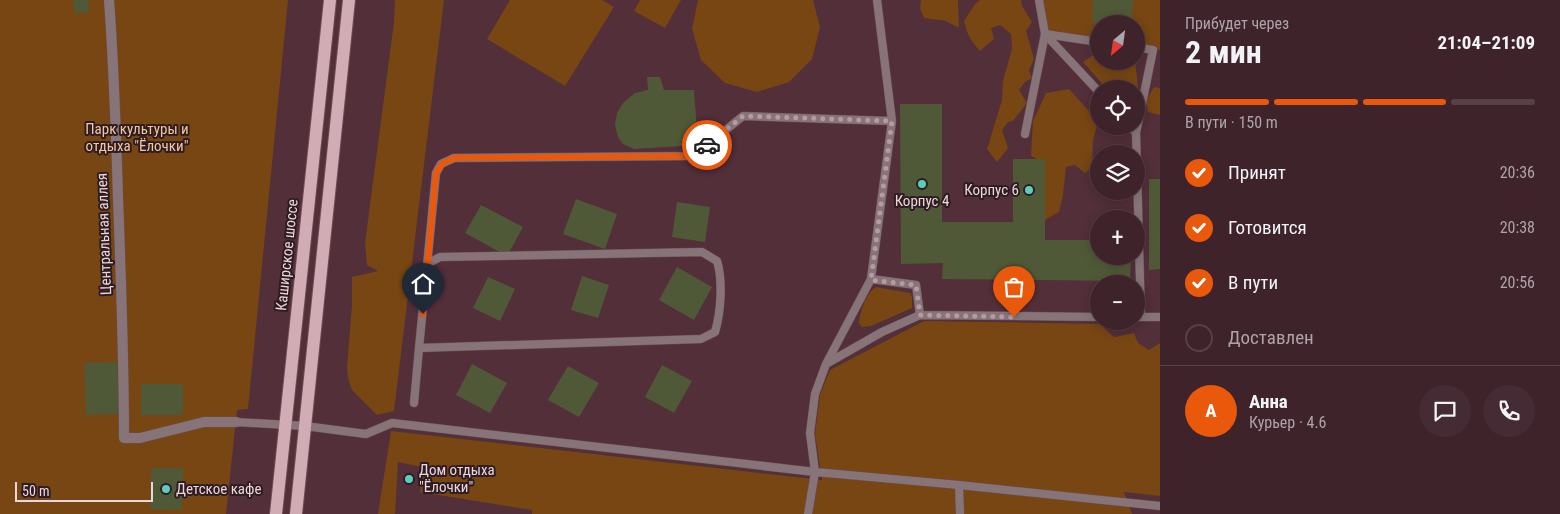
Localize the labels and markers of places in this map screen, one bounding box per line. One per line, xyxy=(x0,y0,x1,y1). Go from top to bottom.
marker: Корпус 4 xyxy=(916,178,928,190)
place label: Корпус 6 xyxy=(964,181,1019,199)
marker: Корпус 6 xyxy=(1023,184,1035,196)
place label: Корпус 4 xyxy=(895,192,949,210)
pin xyxy=(402,263,444,314)
pin xyxy=(993,266,1035,317)
place label: Дом отдыха "Ёлочки" xyxy=(419,461,495,496)
marker: Дом отдыха "Ёлочки" xyxy=(403,473,415,485)
place label: Детское кафе xyxy=(176,480,262,498)
marker: Детское кафе xyxy=(160,483,172,495)

